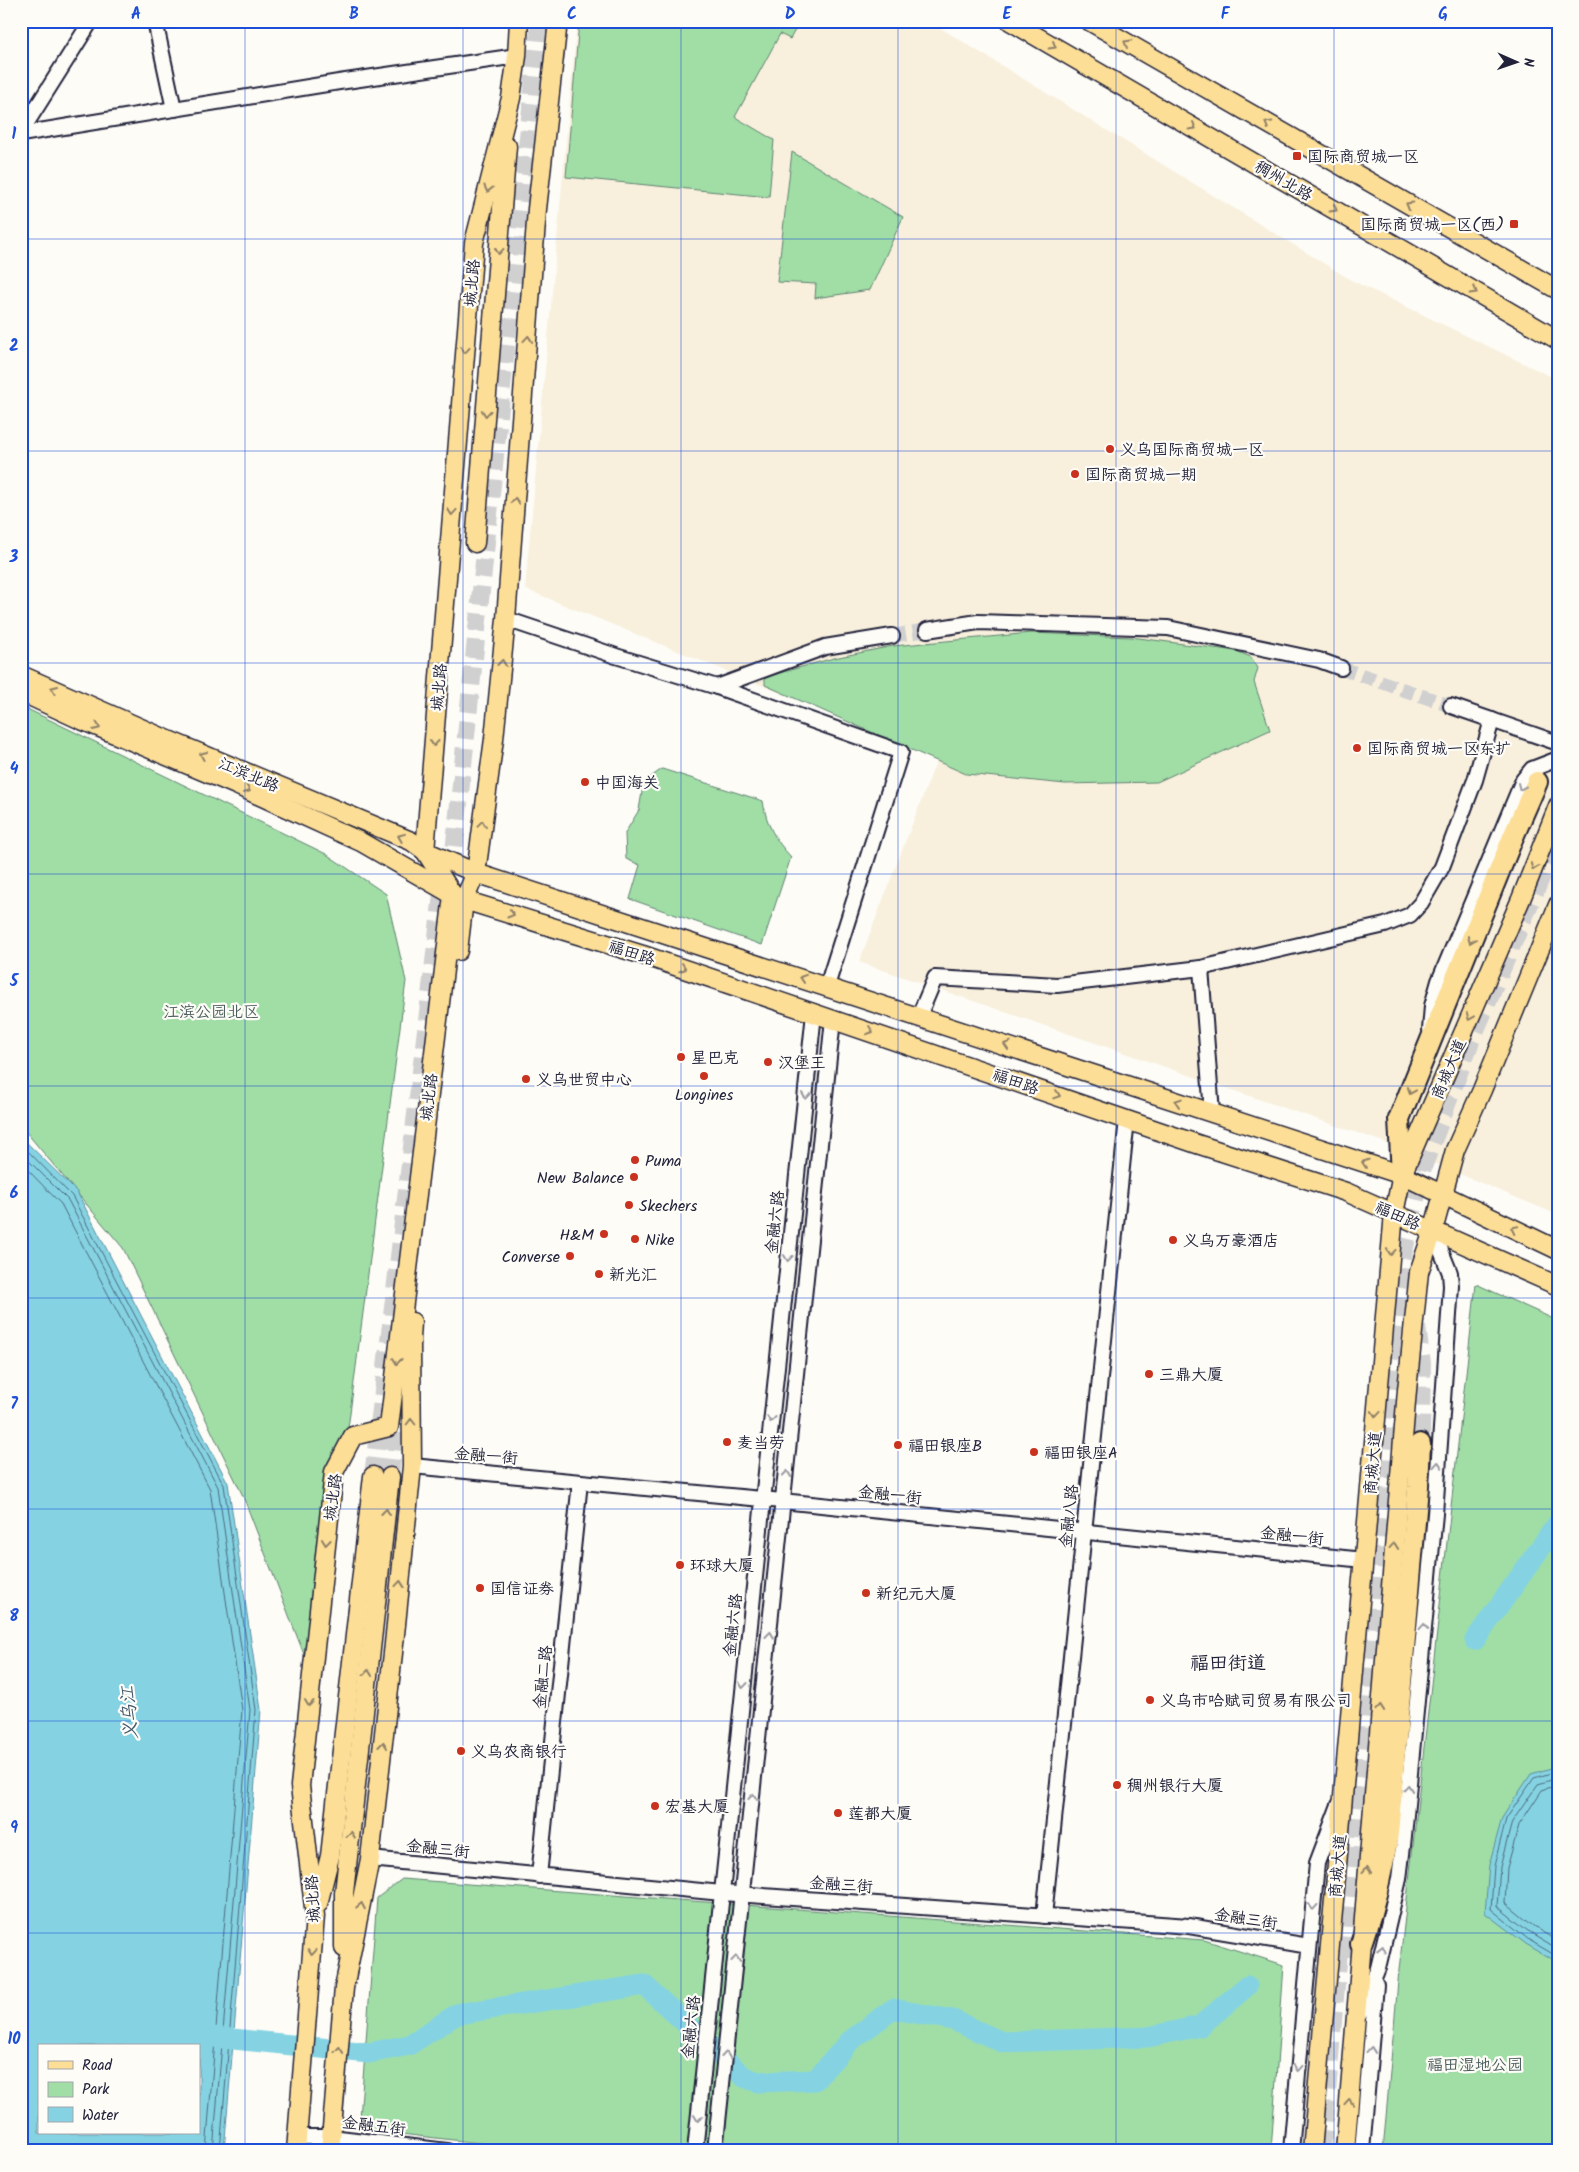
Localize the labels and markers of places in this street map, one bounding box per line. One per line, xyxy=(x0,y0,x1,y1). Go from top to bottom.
place label: 国际商贸城一区 xyxy=(1307,145,1419,170)
marker: 国际商贸城一区 xyxy=(1291,150,1303,162)
place label: 国际商贸城一区(西) xyxy=(1360,213,1504,238)
marker: 国际商贸城一区(西) xyxy=(1508,218,1520,230)
place label: 义乌国际商贸城一区 xyxy=(1120,438,1264,463)
marker: 义乌国际商贸城一区 xyxy=(1104,443,1116,455)
place label: 国际商贸城一期 xyxy=(1085,463,1197,488)
marker: 国际商贸城一期 xyxy=(1069,468,1081,480)
place label: 国际商贸城一区东扩 xyxy=(1367,737,1511,762)
marker: 国际商贸城一区东扩 xyxy=(1351,742,1363,754)
place label: 中国海关 xyxy=(595,771,659,796)
marker: 中国海关 xyxy=(579,776,591,788)
place label: 星巴克 xyxy=(691,1046,739,1071)
marker: 星巴克 xyxy=(675,1051,687,1063)
place label: 汉堡王 xyxy=(778,1051,826,1076)
marker: 汉堡王 xyxy=(762,1056,774,1068)
place label: 义乌世贸中心 xyxy=(536,1068,632,1093)
marker: Longines xyxy=(698,1070,710,1082)
marker: 义乌世贸中心 xyxy=(520,1073,532,1085)
place label: Longines xyxy=(675,1083,733,1108)
place label: Puma xyxy=(645,1149,682,1174)
marker: Puma xyxy=(629,1154,641,1166)
place label: New Balance xyxy=(537,1166,624,1191)
marker: New Balance xyxy=(628,1171,640,1183)
place label: Skechers xyxy=(639,1194,697,1219)
marker: Skechers xyxy=(623,1199,635,1211)
place label: H&M xyxy=(559,1223,594,1248)
marker: H&M xyxy=(598,1228,610,1240)
place label: Nike xyxy=(645,1228,674,1253)
place label: 义乌万豪酒店 xyxy=(1183,1229,1279,1254)
marker: Nike xyxy=(629,1233,641,1245)
marker: 义乌万豪酒店 xyxy=(1167,1234,1179,1246)
place label: Converse xyxy=(501,1245,560,1270)
marker: Converse xyxy=(564,1250,576,1262)
place label: 新光汇 xyxy=(609,1263,657,1288)
marker: 新光汇 xyxy=(593,1268,605,1280)
place label: 三鼎大厦 xyxy=(1159,1363,1223,1388)
marker: 三鼎大厦 xyxy=(1143,1368,1155,1380)
place label: 麦当劳 xyxy=(737,1431,785,1456)
place label: 福田银座B xyxy=(908,1434,982,1459)
marker: 麦当劳 xyxy=(721,1436,733,1448)
marker: 福田银座B xyxy=(892,1439,904,1451)
place label: 福田银座A xyxy=(1044,1441,1118,1466)
marker: 福田银座A xyxy=(1028,1446,1040,1458)
place label: 环球大厦 xyxy=(690,1554,754,1579)
marker: 环球大厦 xyxy=(674,1559,686,1571)
place label: 国信证券 xyxy=(490,1577,554,1602)
marker: 国信证券 xyxy=(474,1582,486,1594)
place label: 新纪元大厦 xyxy=(876,1582,956,1607)
marker: 新纪元大厦 xyxy=(860,1587,872,1599)
place label: 义乌市哈赋司贸易有限公司 xyxy=(1160,1689,1352,1714)
marker: 义乌市哈赋司贸易有限公司 xyxy=(1144,1694,1156,1706)
place label: 义乌农商银行 xyxy=(471,1740,567,1765)
marker: 义乌农商银行 xyxy=(455,1745,467,1757)
place label: 稠州银行大厦 xyxy=(1127,1774,1223,1799)
marker: 稠州银行大厦 xyxy=(1111,1779,1123,1791)
place label: 宏基大厦 xyxy=(665,1795,729,1820)
marker: 宏基大厦 xyxy=(649,1800,661,1812)
place label: 莲都大厦 xyxy=(848,1802,912,1827)
marker: 莲都大厦 xyxy=(832,1807,844,1819)

